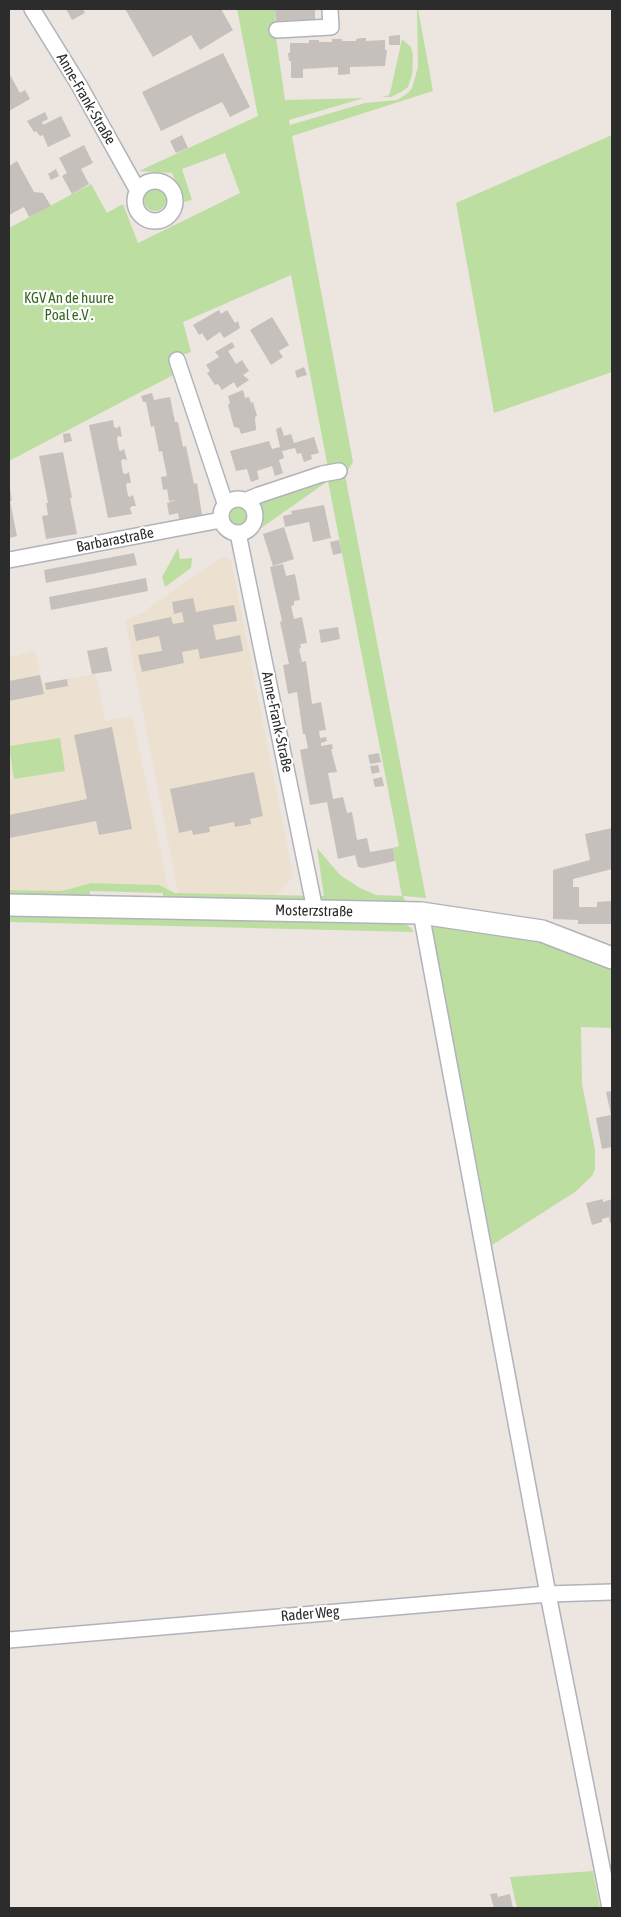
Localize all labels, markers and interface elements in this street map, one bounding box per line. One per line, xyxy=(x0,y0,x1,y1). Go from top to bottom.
street label: Anne-Frank-Straße xyxy=(53,50,119,148)
park label: KGV An de huure Poal e.V . xyxy=(24,289,114,324)
street label: Barbarastraße xyxy=(75,524,155,556)
street label: Anne-Frank-Straße xyxy=(258,670,296,774)
street label: Mosterzstraße xyxy=(275,901,353,921)
street label: Rader Weg xyxy=(280,1602,340,1626)

